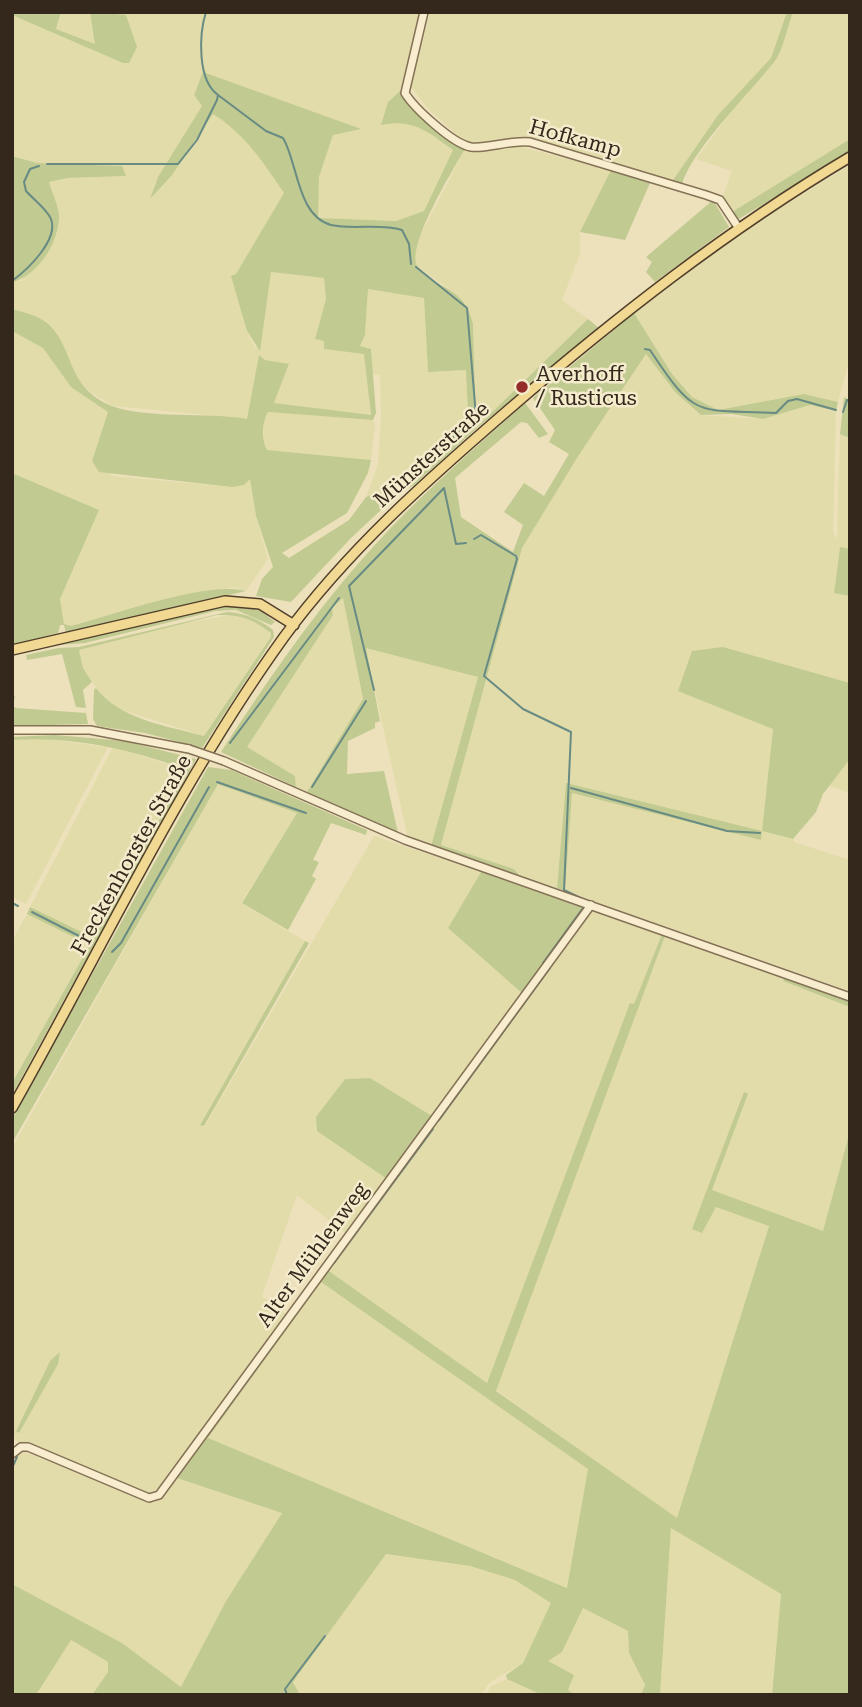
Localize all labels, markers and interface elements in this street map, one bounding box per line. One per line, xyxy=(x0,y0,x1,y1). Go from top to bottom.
street label: Hofkamp xyxy=(526,115,624,163)
place label: Averhoff / Rusticus xyxy=(536,362,637,412)
marker: Averhoff / Rusticus xyxy=(514,379,530,395)
street label: Münsterstraße xyxy=(369,397,495,513)
street label: Freckenhorster Straße xyxy=(66,750,198,960)
street label: Alter Mühlenweg xyxy=(252,1178,374,1332)

